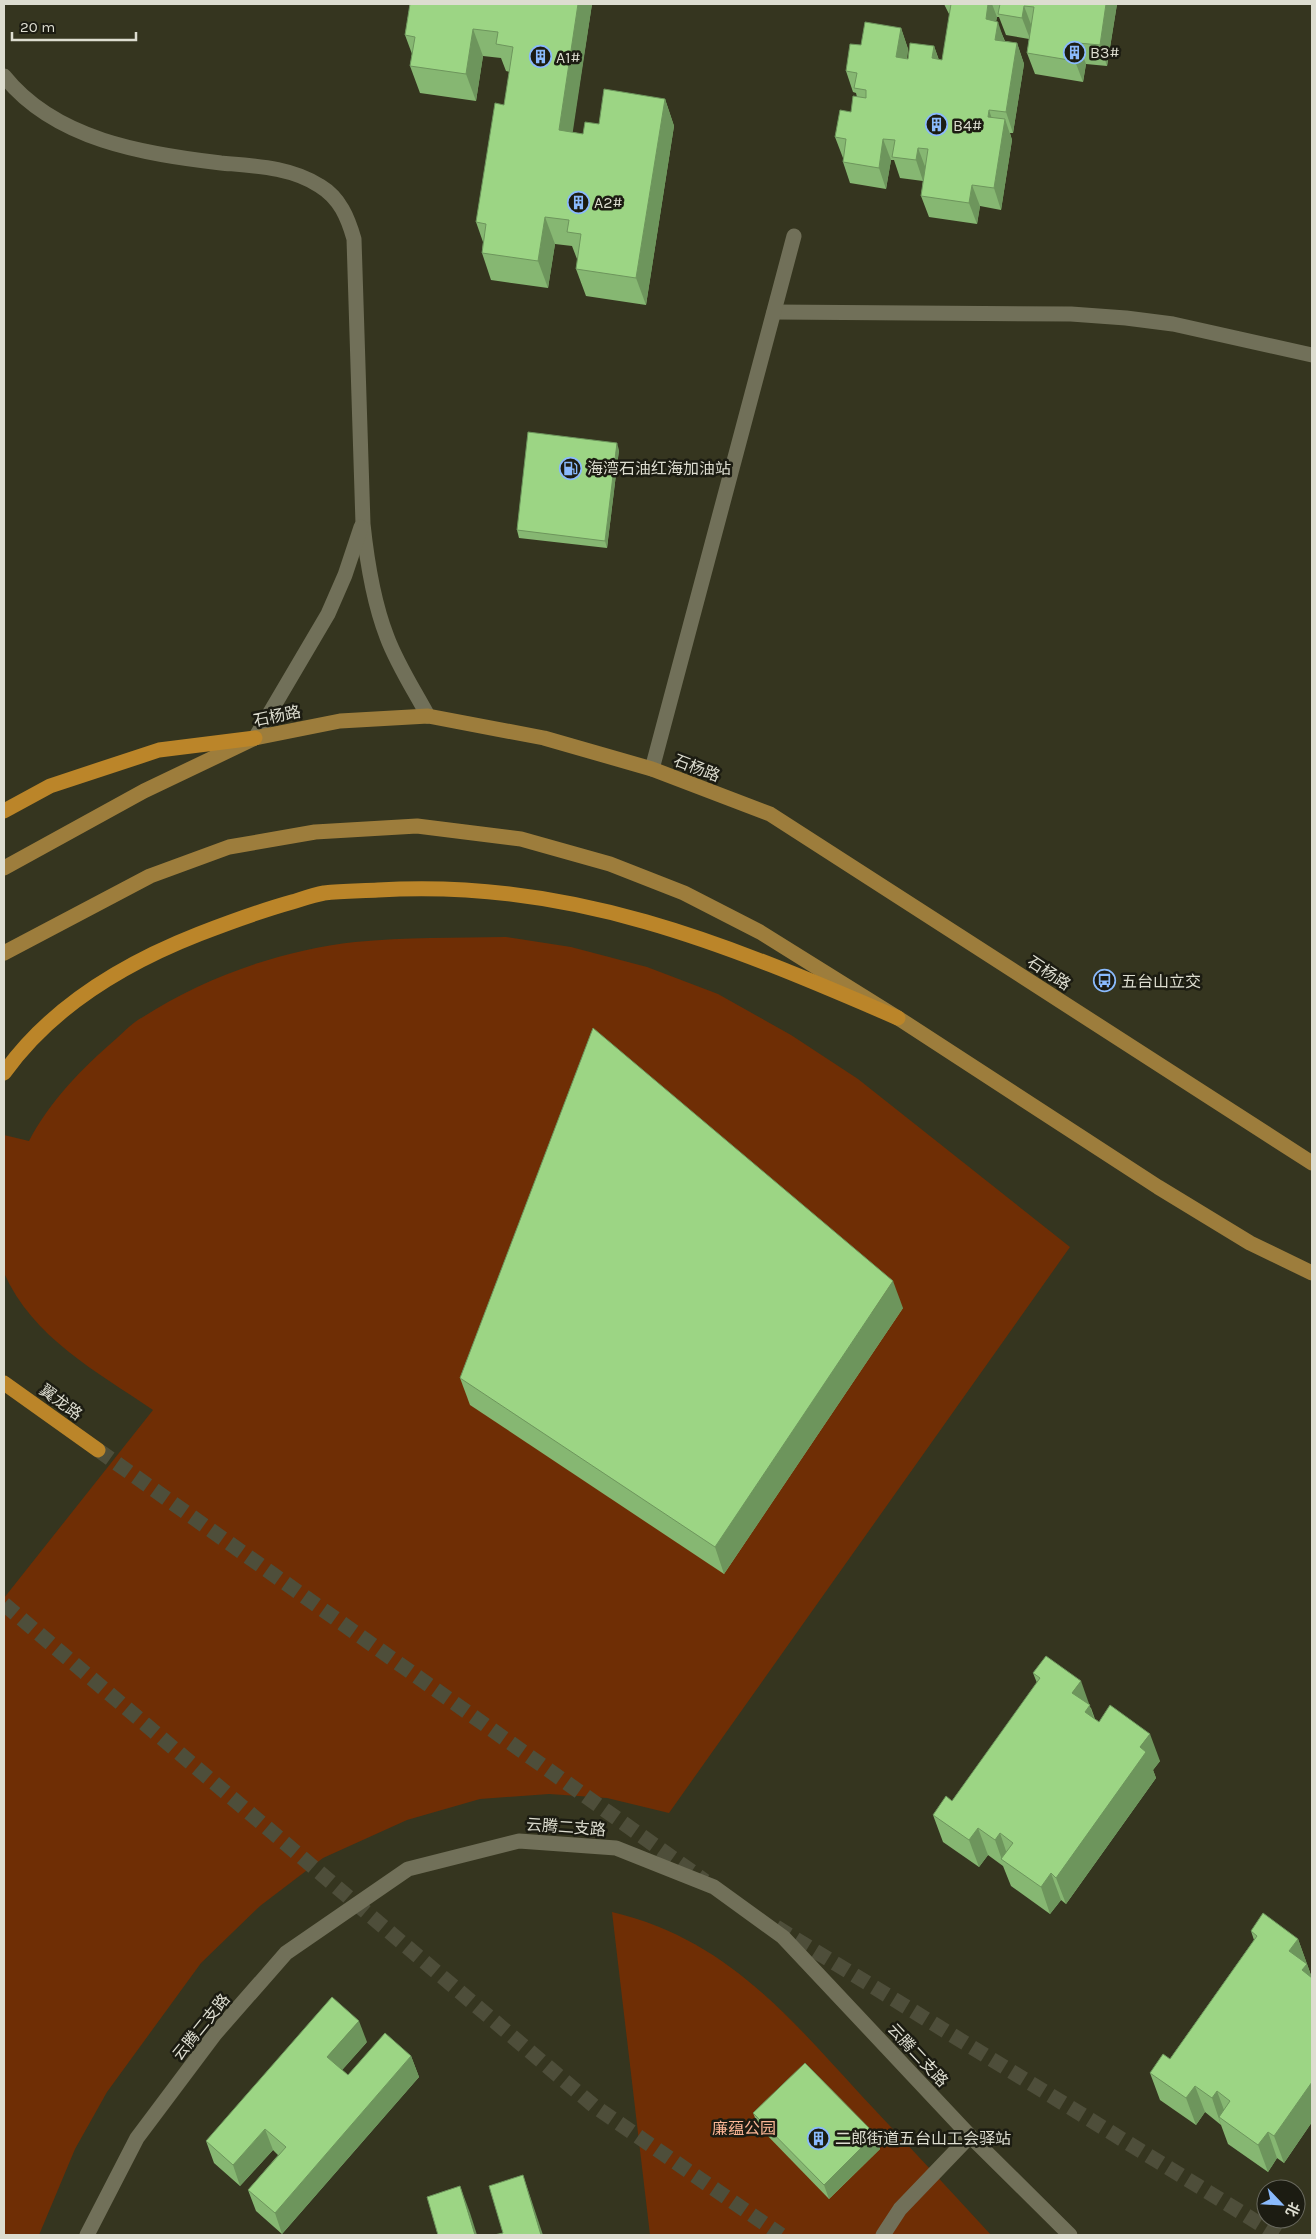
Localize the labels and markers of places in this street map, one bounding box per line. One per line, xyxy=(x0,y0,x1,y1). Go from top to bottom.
building icon: B3# xyxy=(1062,40,1086,64)
place label: B3# xyxy=(1090,43,1119,62)
building icon: A1# xyxy=(528,45,552,69)
place label: A1# xyxy=(556,48,581,67)
building icon: B4# xyxy=(925,113,949,137)
place label: B4# xyxy=(953,116,982,135)
building icon: A2# xyxy=(566,190,590,214)
place label: A2# xyxy=(594,193,622,212)
fuel station icon: 海湾石油红海加油站 xyxy=(559,456,583,480)
place label: 海湾石油红海加油站 xyxy=(587,459,731,478)
bus stop icon: 五台山立交 xyxy=(1093,969,1117,993)
place label: 五台山立交 xyxy=(1121,972,1201,991)
building icon: 二郎街道五台山工会驿站 xyxy=(807,2126,831,2150)
place label: 二郎街道五台山工会驿站 xyxy=(835,2129,1011,2148)

